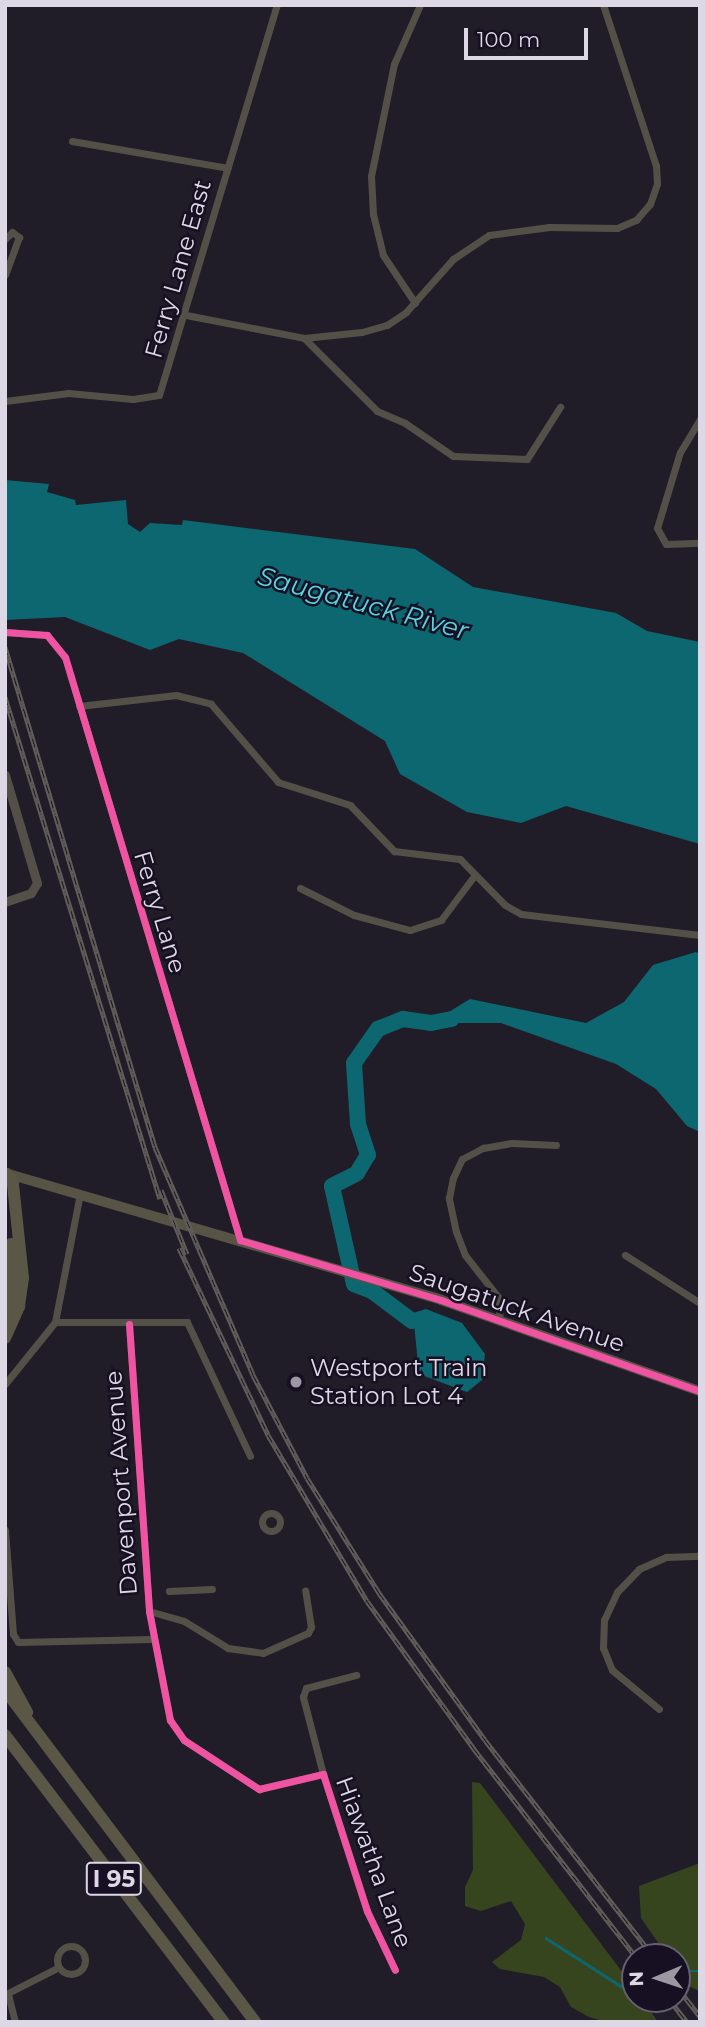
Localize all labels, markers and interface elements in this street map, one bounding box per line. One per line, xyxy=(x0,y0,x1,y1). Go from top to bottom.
scale bar xyxy=(467,14,591,58)
text: 100 m xyxy=(477,27,540,52)
street label: Ferry Lane East xyxy=(139,176,217,362)
water label: Saugatuck River xyxy=(254,561,472,647)
street label: Ferry Lane xyxy=(128,847,192,977)
street label: Saugatuck Avenue xyxy=(405,1258,629,1358)
place label: Westport Train Station Lot 4 xyxy=(310,1354,488,1410)
street label: Davenport Avenue xyxy=(99,1370,143,1596)
marker: Westport Train Station Lot 4 xyxy=(288,1374,304,1390)
street label: Hiawatha Lane xyxy=(330,1772,418,1952)
road number: I 95 xyxy=(84,1860,144,1898)
north arrow xyxy=(621,1943,691,2013)
text: N xyxy=(625,1971,648,1987)

